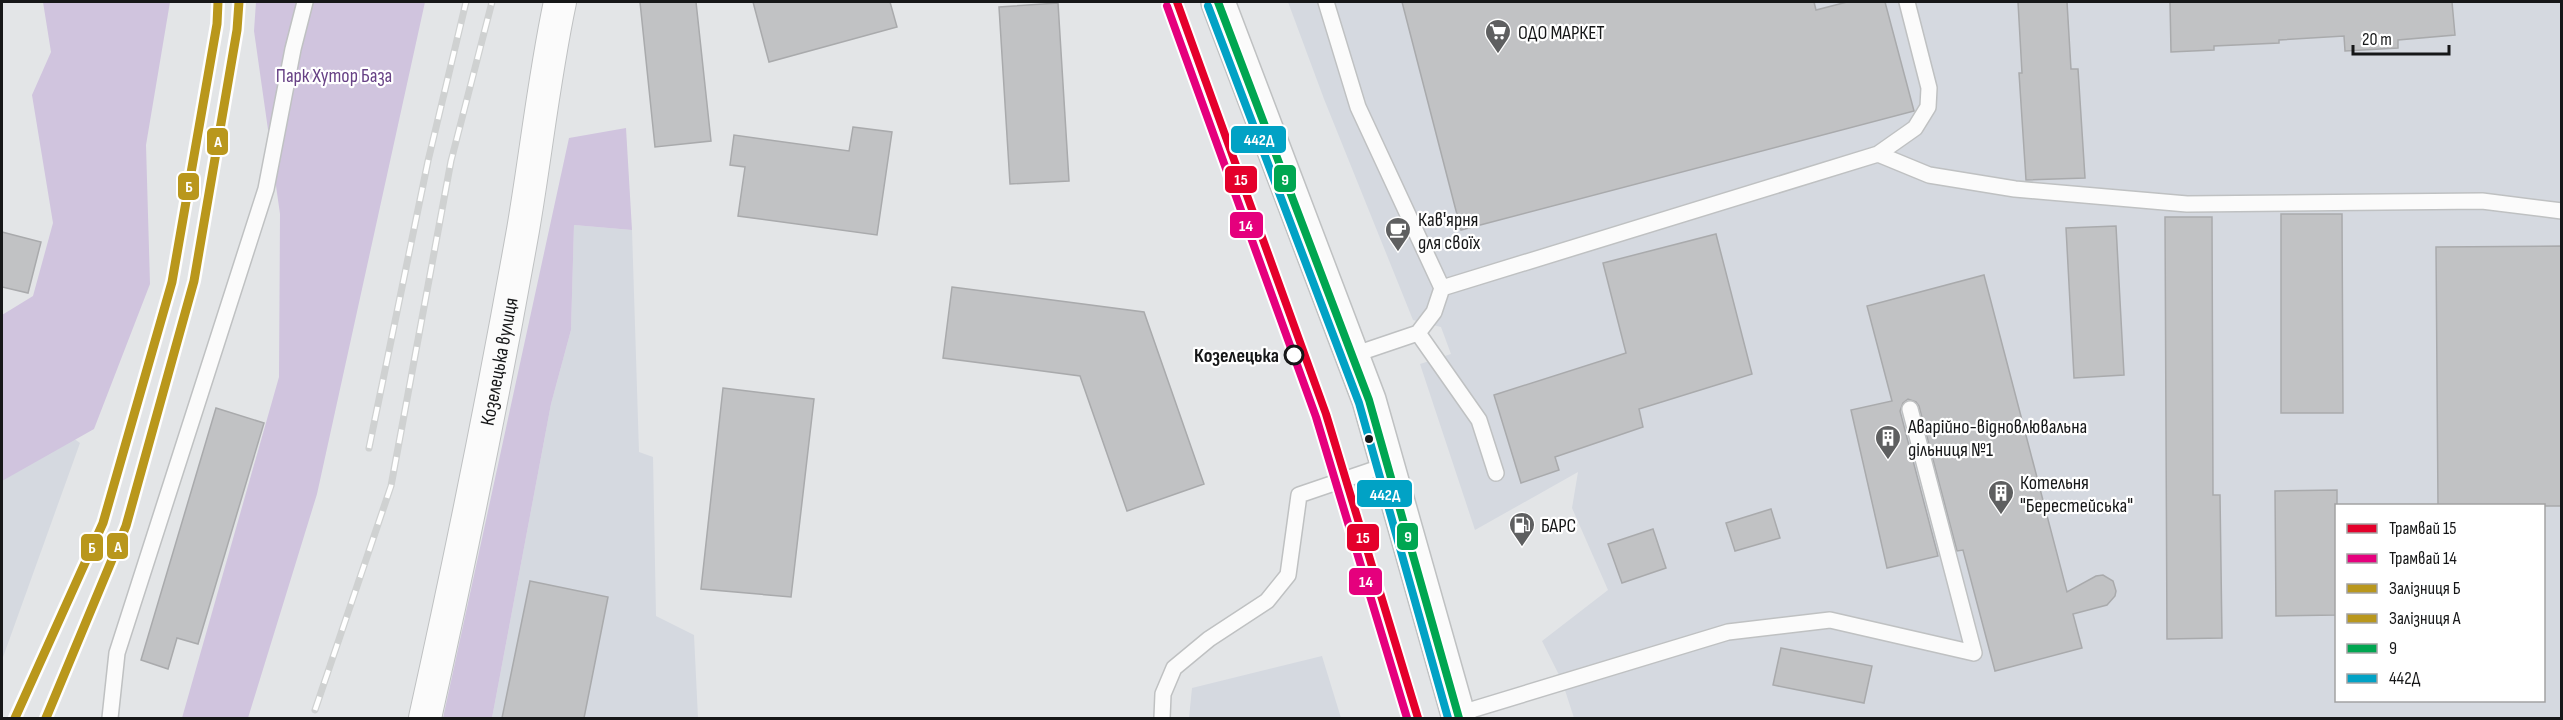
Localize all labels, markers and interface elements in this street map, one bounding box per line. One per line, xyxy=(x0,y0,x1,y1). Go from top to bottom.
supermarket icon: ОДО МАРКЕТ xyxy=(1483,17,1513,55)
scale bar xyxy=(2353,18,2449,56)
place label: ОДО МАРКЕТ xyxy=(1518,21,1605,45)
text: 20 m xyxy=(2362,29,2392,50)
park label: Парк Хутор База xyxy=(276,64,392,88)
line badge: 442Д xyxy=(1230,125,1287,154)
line badge: A xyxy=(206,127,229,156)
text: 442Д xyxy=(1244,131,1275,150)
text: A xyxy=(213,133,222,152)
line badge: 9 xyxy=(1273,164,1297,193)
line badge: 15 xyxy=(1224,165,1258,194)
text: 15 xyxy=(1234,171,1248,190)
text: 9 xyxy=(1281,171,1289,190)
line badge: Б xyxy=(177,172,200,201)
text: Б xyxy=(185,178,193,197)
place label: Кав'ярня для своїх xyxy=(1418,208,1481,255)
line badge: 14 xyxy=(1229,211,1264,239)
cafe icon: Кав'ярня для своїх xyxy=(1383,215,1413,253)
text: 14 xyxy=(1239,217,1253,236)
street label: Козелецька вулиця xyxy=(476,296,524,428)
place label: Козелецька xyxy=(1194,344,1279,368)
marker: Козелецька xyxy=(1284,345,1304,365)
place label: Аварійно-відновлювальна дільниця №1 xyxy=(1907,415,2087,462)
building icon: Аварійно-відновлювальна дільниця №1 xyxy=(1873,423,1903,461)
unlabelled marker xyxy=(1363,433,1375,445)
place label: Котельня "Берестейська" xyxy=(2020,471,2133,518)
building icon: Котельня "Берестейська" xyxy=(1986,478,2016,516)
line badge: 442Д xyxy=(1356,479,1413,508)
text: 442Д xyxy=(1370,486,1401,505)
legend xyxy=(2335,504,2545,702)
fuel station icon: БАРС xyxy=(1507,510,1537,548)
place label: БАРС xyxy=(1541,514,1576,538)
text: Трамвай 15 xyxy=(2389,518,2456,539)
line badge: 9 xyxy=(1396,522,1419,551)
line badge: 15 xyxy=(1346,523,1380,552)
text: 9 xyxy=(1404,528,1412,547)
text: 15 xyxy=(1356,529,1370,548)
line badge: A xyxy=(106,532,129,560)
line badge: Б xyxy=(80,533,104,562)
text: A xyxy=(113,538,122,557)
text: Б xyxy=(88,539,96,558)
text: Трамвай 14 xyxy=(2389,548,2457,569)
line badge: 14 xyxy=(1348,567,1383,596)
text: 14 xyxy=(1359,573,1373,592)
text: Залізниця Б xyxy=(2389,578,2461,599)
text: Залізниця A xyxy=(2389,608,2461,629)
text: 9 xyxy=(2389,638,2397,659)
text: 442Д xyxy=(2389,668,2421,689)

